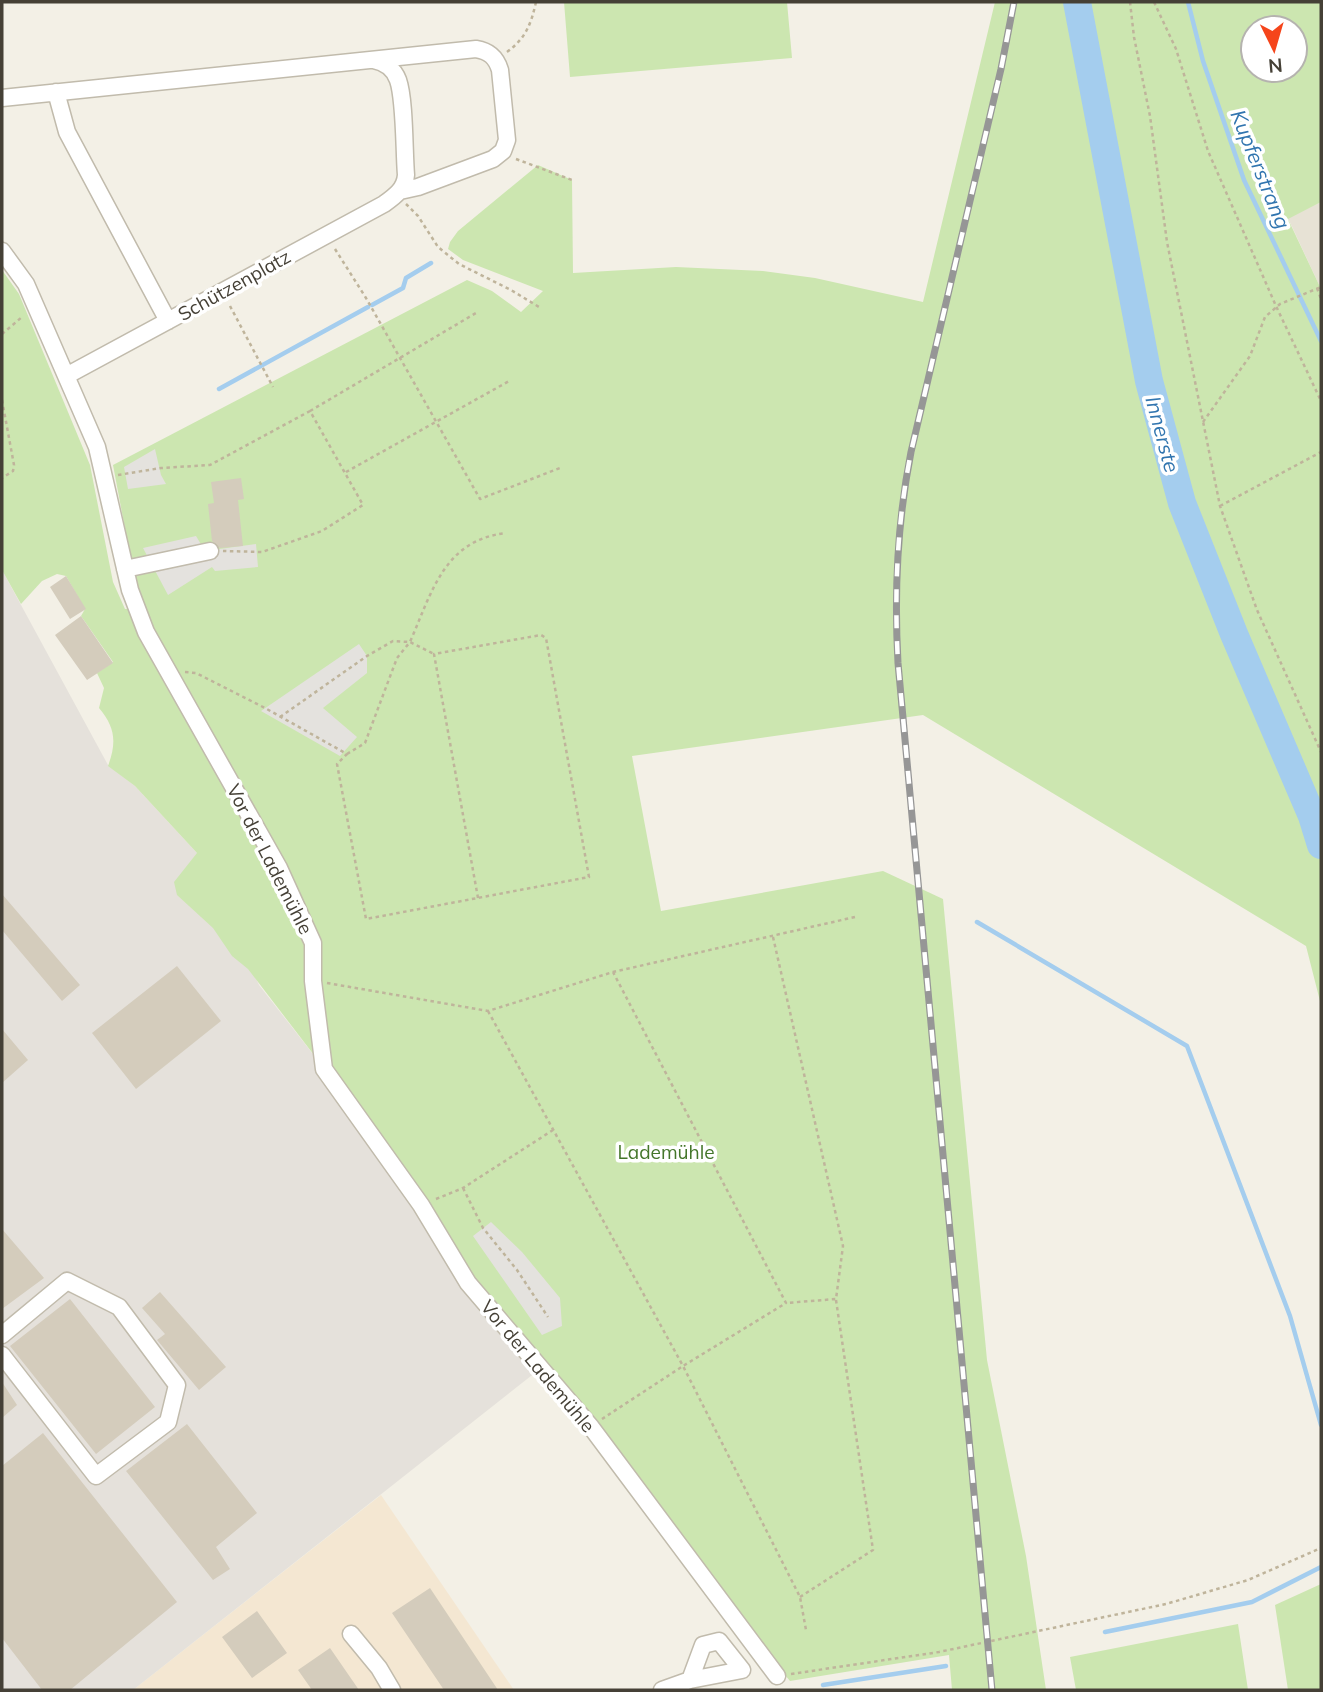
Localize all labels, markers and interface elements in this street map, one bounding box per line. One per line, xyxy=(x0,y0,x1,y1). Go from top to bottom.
north arrow xyxy=(1239,14,1309,84)
text: N xyxy=(1267,53,1284,79)
water label: Kupferstrang xyxy=(1225,106,1297,233)
street label: Schützenplatz xyxy=(174,244,295,326)
water label: Innerste xyxy=(1140,393,1186,475)
street label: Vor der Lademühle xyxy=(222,780,318,938)
park label: Lademühle xyxy=(617,1140,715,1164)
street label: Vor der Lademühle xyxy=(476,1295,600,1437)

